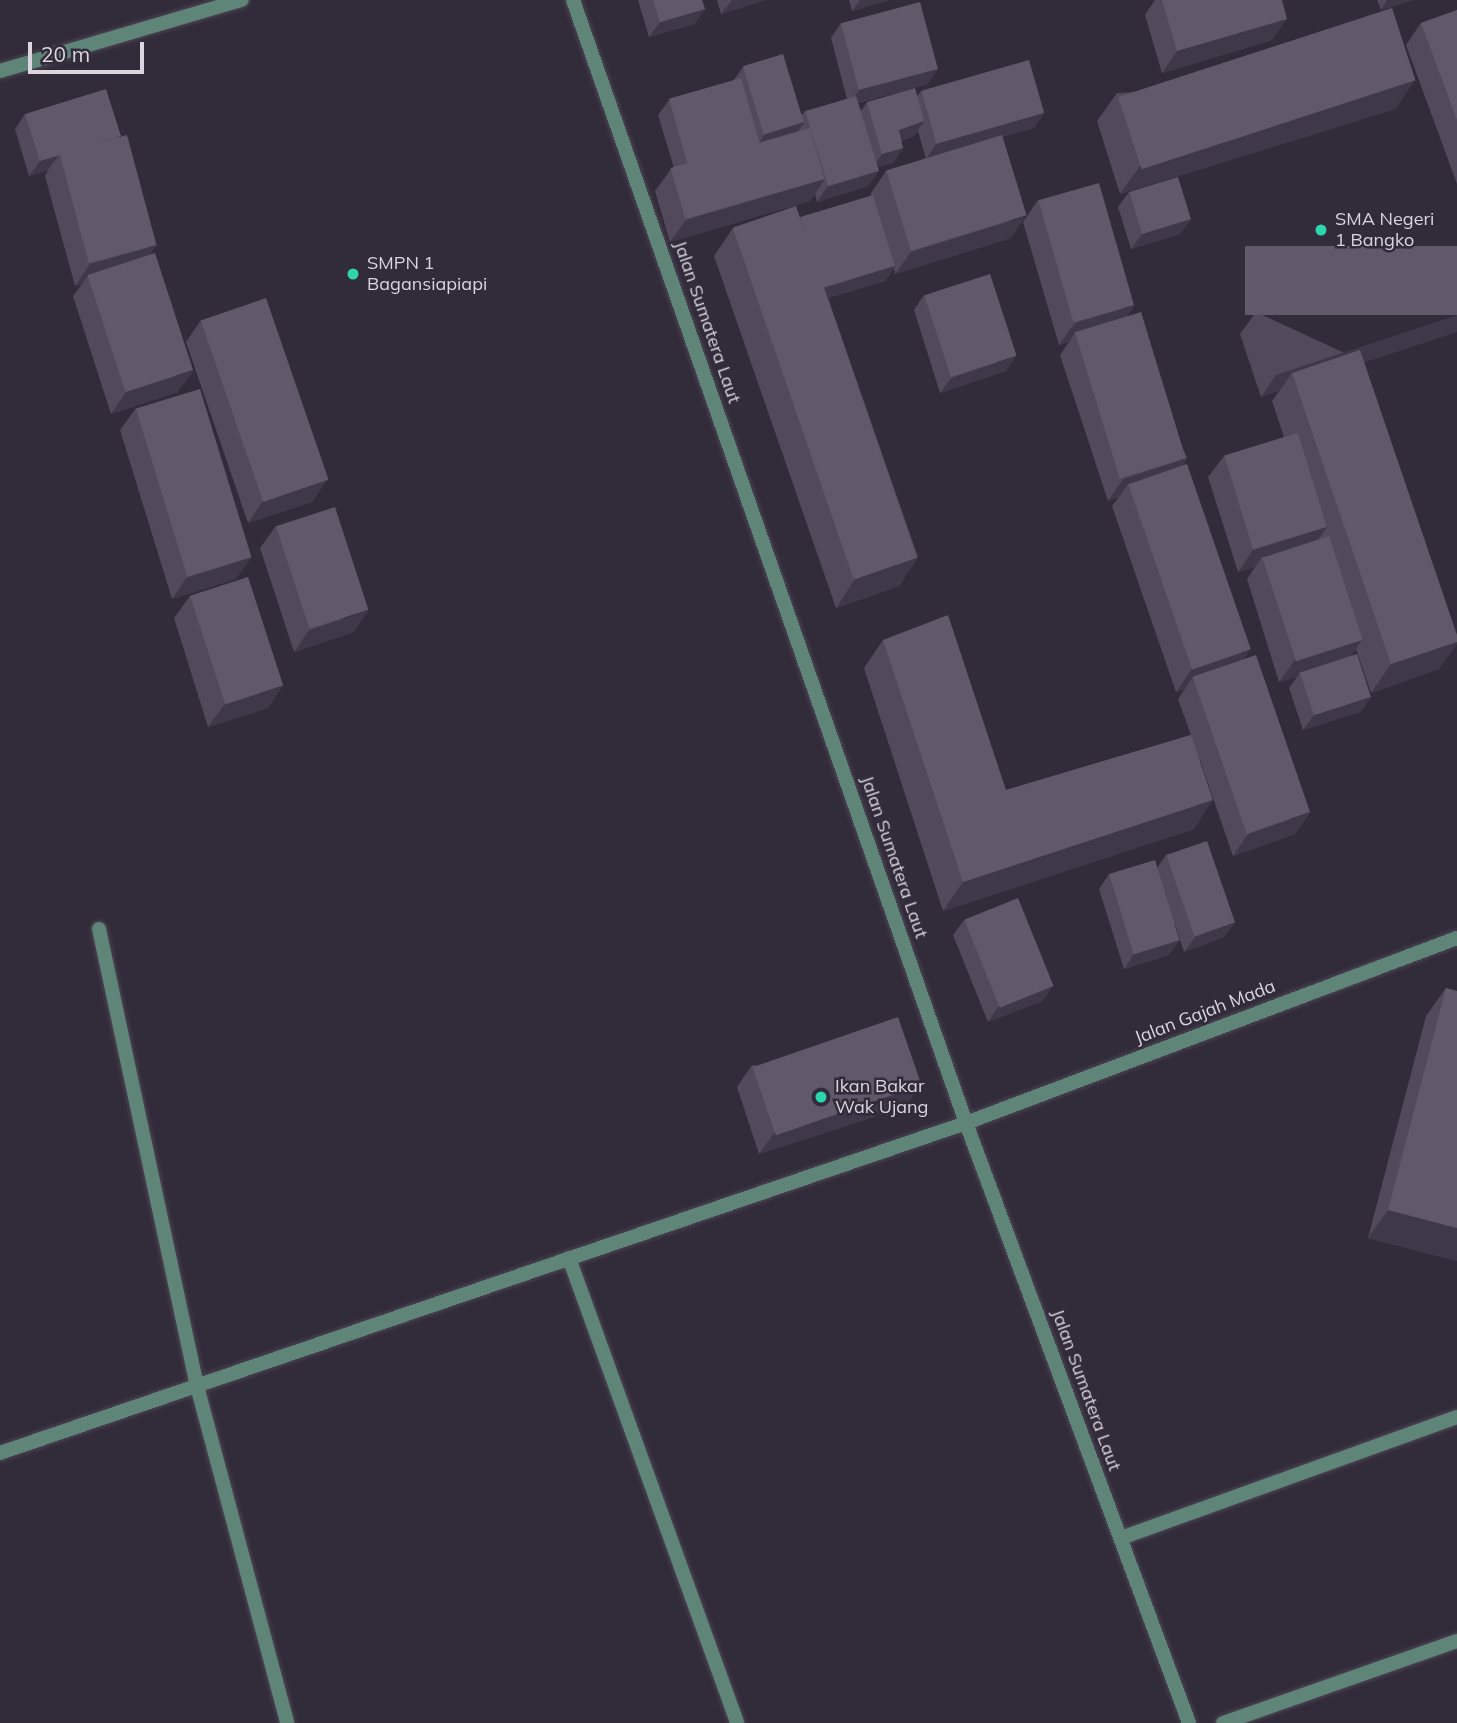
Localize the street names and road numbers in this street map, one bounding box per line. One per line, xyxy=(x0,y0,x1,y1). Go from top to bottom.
street label: Jalan Sumatera Laut xyxy=(669,238,745,406)
street label: Jalan Sumatera Laut xyxy=(856,773,932,941)
street label: Jalan Gajah Mada xyxy=(1131,975,1279,1049)
street label: Jalan Sumatera Laut xyxy=(1047,1306,1125,1474)

